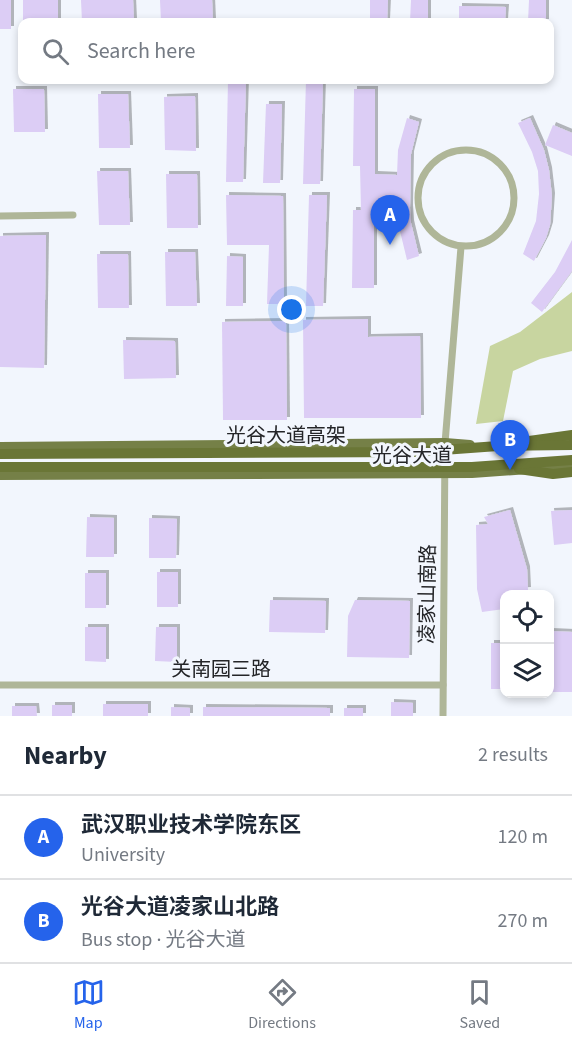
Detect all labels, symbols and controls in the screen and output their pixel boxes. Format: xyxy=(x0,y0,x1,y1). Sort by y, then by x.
search box xyxy=(18,18,554,84)
icon: search xyxy=(39,35,72,68)
text: Search here xyxy=(87,35,195,67)
pin: A xyxy=(370,196,410,245)
your location xyxy=(277,295,306,324)
pin: B xyxy=(490,420,530,470)
street label: 光谷大道高架 xyxy=(226,422,346,450)
street label: 光谷大道 xyxy=(372,442,452,470)
street label: 凌家山南路 xyxy=(413,544,443,644)
map controls xyxy=(500,590,554,698)
button: locate xyxy=(500,590,554,644)
button: layers xyxy=(500,644,554,698)
street label: 关南园三路 xyxy=(171,656,271,684)
text: Nearby xyxy=(24,737,107,774)
text: 2 results xyxy=(478,741,548,769)
text: 武汉职业技术学院东区 xyxy=(81,809,301,841)
text: A xyxy=(38,823,49,851)
text: 120 m xyxy=(498,823,548,851)
text: University xyxy=(81,841,165,869)
text: 光谷大道凌家山北路 xyxy=(81,891,279,923)
text: B xyxy=(37,907,50,935)
text: 270 m xyxy=(498,907,548,935)
text: Bus stop · 光谷大道 xyxy=(81,926,245,954)
tab: Map xyxy=(72,976,105,1034)
tab: Directions xyxy=(248,976,316,1034)
tab: Saved xyxy=(459,976,500,1034)

